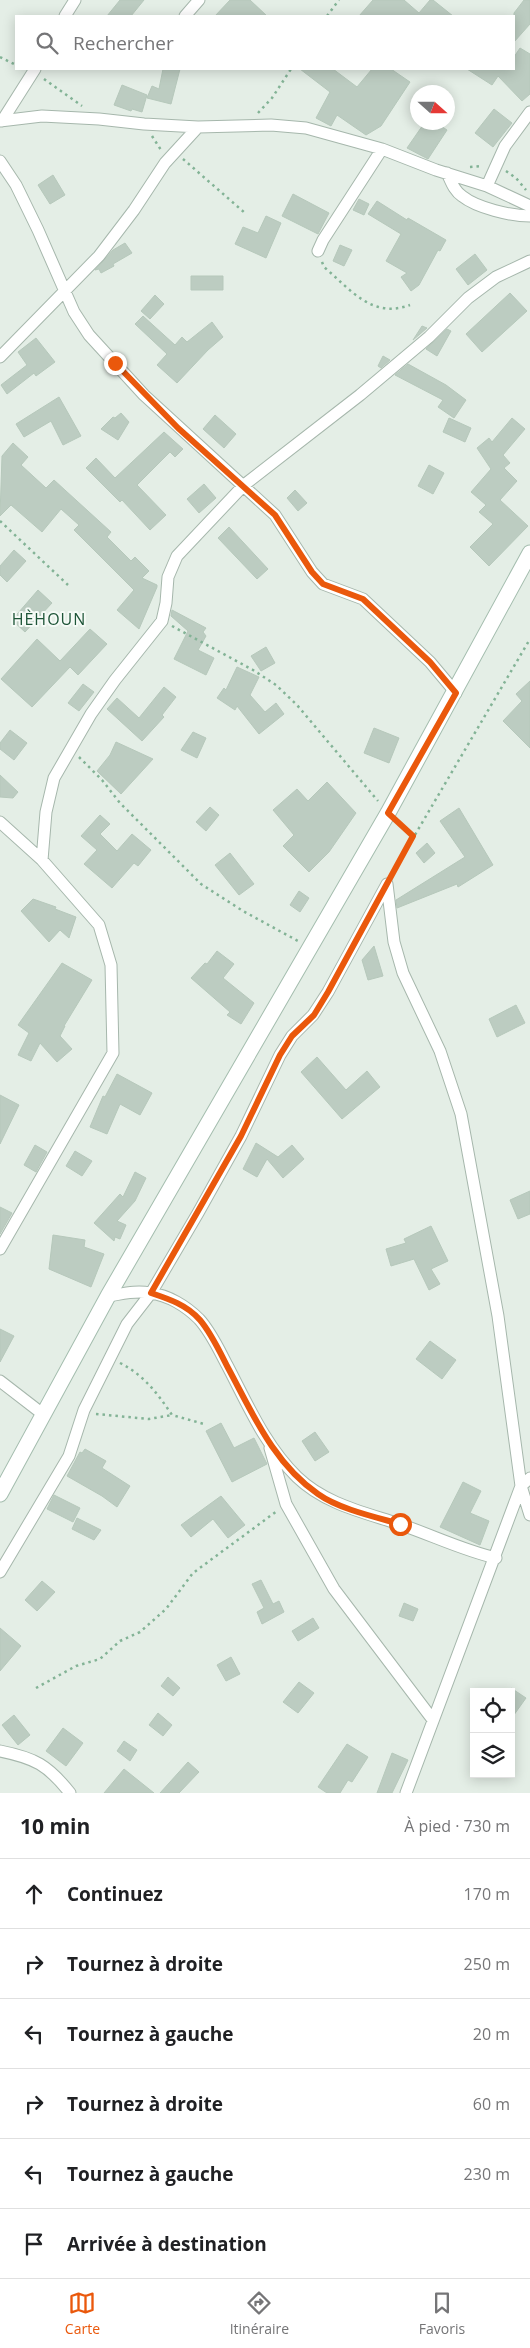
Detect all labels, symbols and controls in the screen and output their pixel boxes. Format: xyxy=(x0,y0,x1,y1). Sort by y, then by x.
search box xyxy=(15,15,515,70)
icon: search xyxy=(33,29,61,57)
text: Rechercher xyxy=(73,30,174,56)
north arrow xyxy=(410,85,455,130)
route end xyxy=(104,352,127,375)
district label: HÈHOUN xyxy=(12,608,86,630)
route start xyxy=(389,1513,412,1536)
map controls xyxy=(470,1688,515,1778)
button: locate xyxy=(470,1688,515,1733)
button: layers xyxy=(470,1733,515,1778)
text: 10 min xyxy=(20,1812,90,1840)
text: À pied · 730 m xyxy=(404,1815,510,1837)
icon: ahead xyxy=(20,1880,48,1908)
text: Continuez xyxy=(67,1881,163,1907)
text: 170 m xyxy=(464,1883,510,1905)
icon: right xyxy=(20,1950,48,1978)
text: Tournez à droite xyxy=(67,1951,223,1977)
text: 250 m xyxy=(464,1953,510,1975)
icon: left xyxy=(20,2020,48,2048)
text: Tournez à gauche xyxy=(67,2021,233,2047)
text: 20 m xyxy=(473,2023,510,2045)
icon: right xyxy=(20,2090,48,2118)
text: Tournez à droite xyxy=(67,2091,223,2117)
text: 60 m xyxy=(473,2093,510,2115)
icon: left xyxy=(20,2160,48,2188)
text: Tournez à gauche xyxy=(67,2161,233,2187)
text: 230 m xyxy=(464,2163,510,2185)
icon: arrive xyxy=(20,2230,48,2258)
text: Arrivée à destination xyxy=(67,2231,267,2257)
tab: Carte xyxy=(65,2289,100,2338)
tab: Itinéraire xyxy=(230,2289,289,2338)
tab: Favoris xyxy=(419,2289,465,2338)

